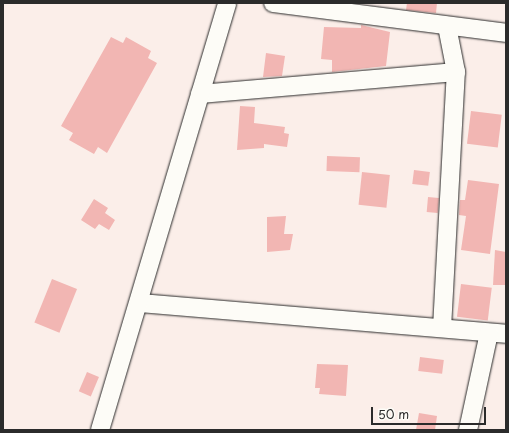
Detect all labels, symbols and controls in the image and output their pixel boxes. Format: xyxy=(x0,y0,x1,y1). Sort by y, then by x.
scale bar xyxy=(373,399,488,425)
text: 50 m xyxy=(378,405,409,423)

